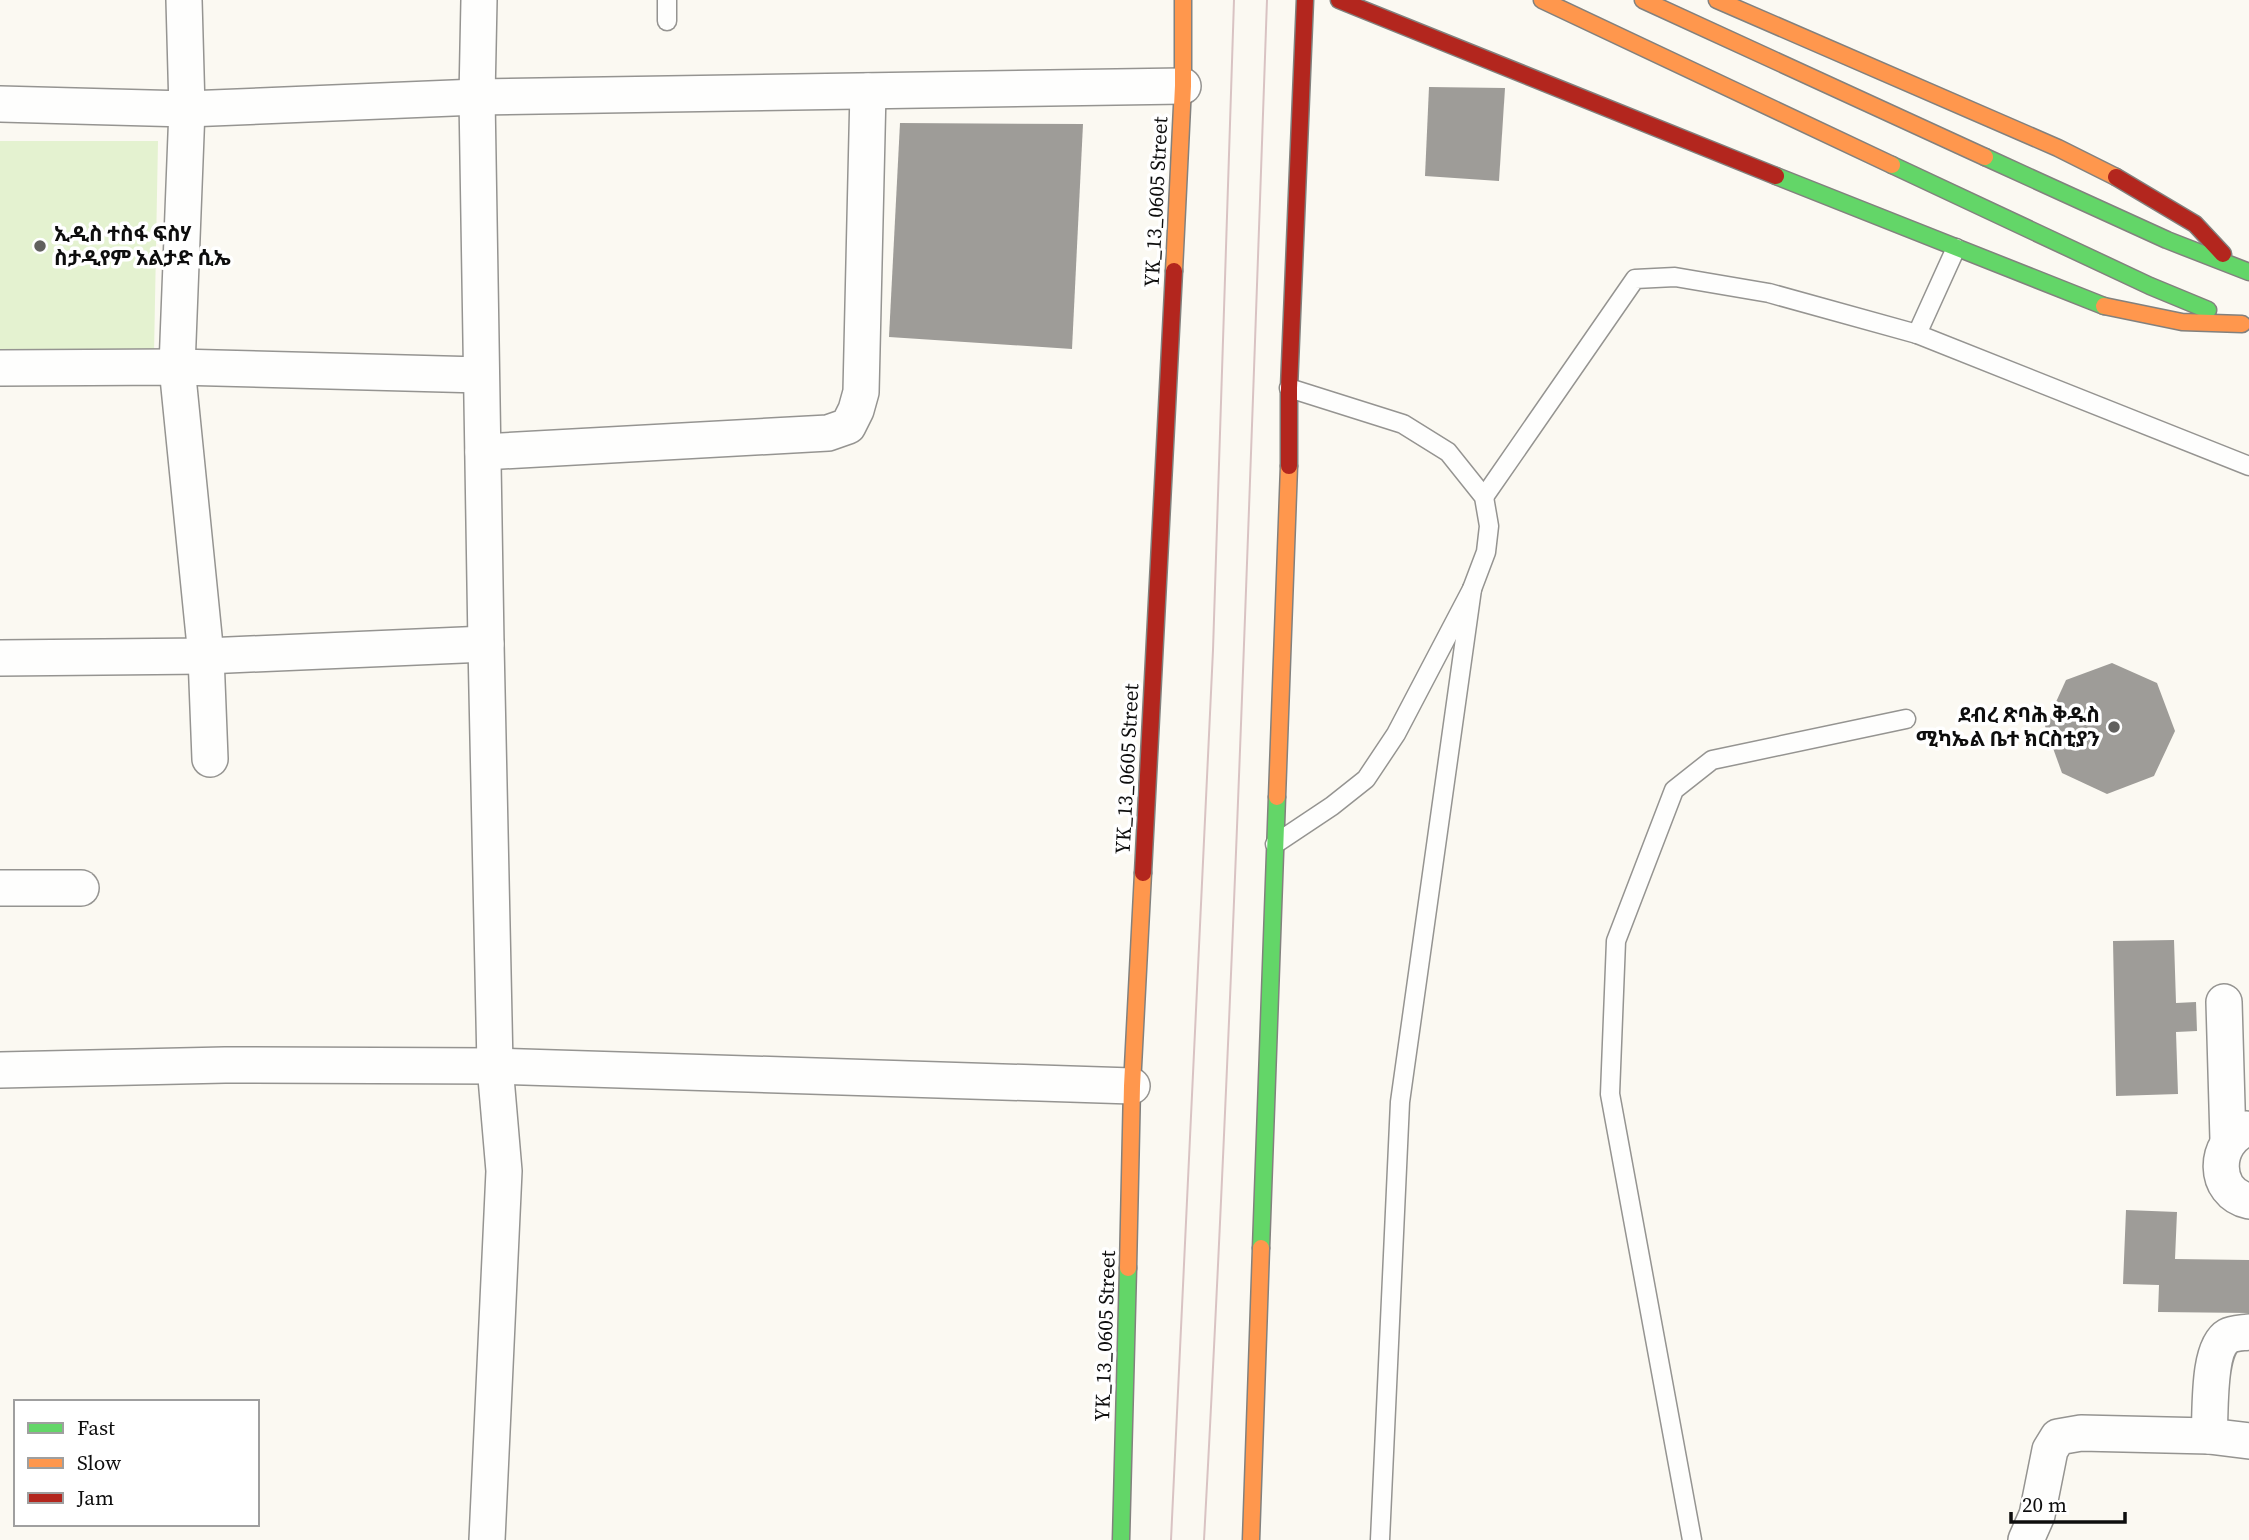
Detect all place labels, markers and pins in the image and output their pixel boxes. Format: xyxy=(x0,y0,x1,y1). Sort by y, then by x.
place label: ኢዲስ ተስፋ ፍስሃ ስታዲየም አልታድ ሲኤ xyxy=(54,219,231,272)
marker: ኢዲስ ተስፋ ፍስሃ ስታዲየም አልታድ ሲኤ xyxy=(32,238,48,254)
place label: ደብረ ጽባሕ ቅዱስ ሚካኤል ቤተ ክርስቲያን xyxy=(1916,700,2100,753)
marker: ደብረ ጽባሕ ቅዱስ ሚካኤል ቤተ ክርስቲያን xyxy=(2106,719,2122,735)

